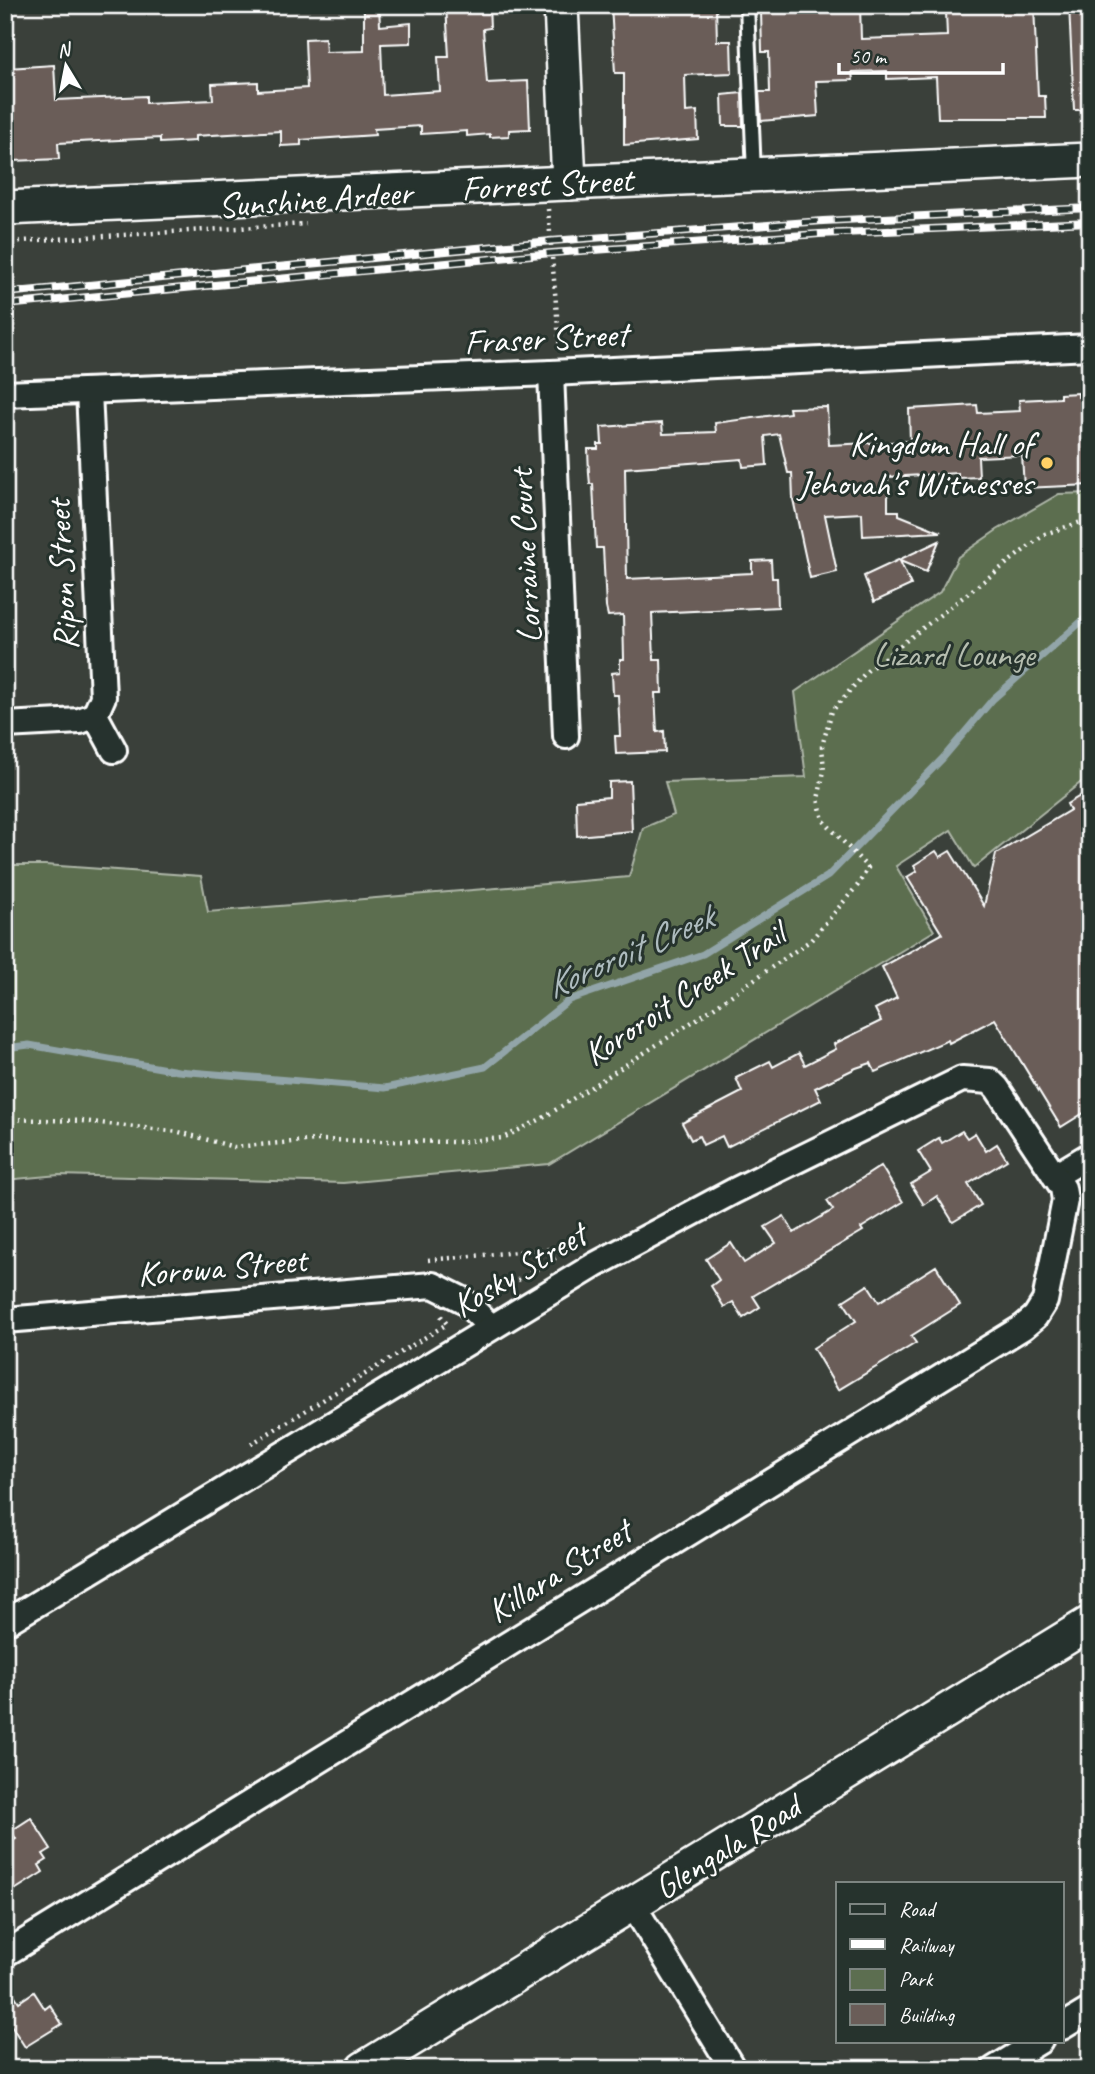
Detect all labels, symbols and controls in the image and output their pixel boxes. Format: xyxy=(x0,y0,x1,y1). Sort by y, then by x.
north arrow xyxy=(32,32,102,102)
scale bar xyxy=(839,32,1004,76)
text: N xyxy=(55,37,74,63)
text: 50 m xyxy=(850,43,888,69)
street label: Forrest Street xyxy=(460,157,637,211)
street label: Sunshine Ardeer xyxy=(217,170,417,228)
street label: Fraser Street xyxy=(463,311,633,365)
place label: Kingdom Hall of Jehovah's Witnesses xyxy=(796,421,1040,506)
marker: Kingdom Hall of Jehovah's Witnesses xyxy=(1039,455,1055,471)
street label: Lorraine Court xyxy=(498,464,552,644)
street label: Ripon Street xyxy=(35,495,88,651)
park label: Lizard Lounge xyxy=(873,632,1037,677)
water label: Kororoit Creek xyxy=(538,891,725,1009)
street label: Kororoit Creek Trail xyxy=(575,909,798,1076)
street label: Kosky Street xyxy=(444,1210,598,1328)
street label: Korowa Street xyxy=(136,1237,312,1297)
street label: Killara Street xyxy=(478,1507,643,1633)
street label: Glengala Road xyxy=(645,1782,813,1910)
legend xyxy=(836,1882,1064,2042)
text: Road xyxy=(899,1896,938,1922)
text: Railway xyxy=(899,1932,955,1958)
text: Park xyxy=(899,1966,934,1992)
text: Building xyxy=(899,2002,956,2028)

